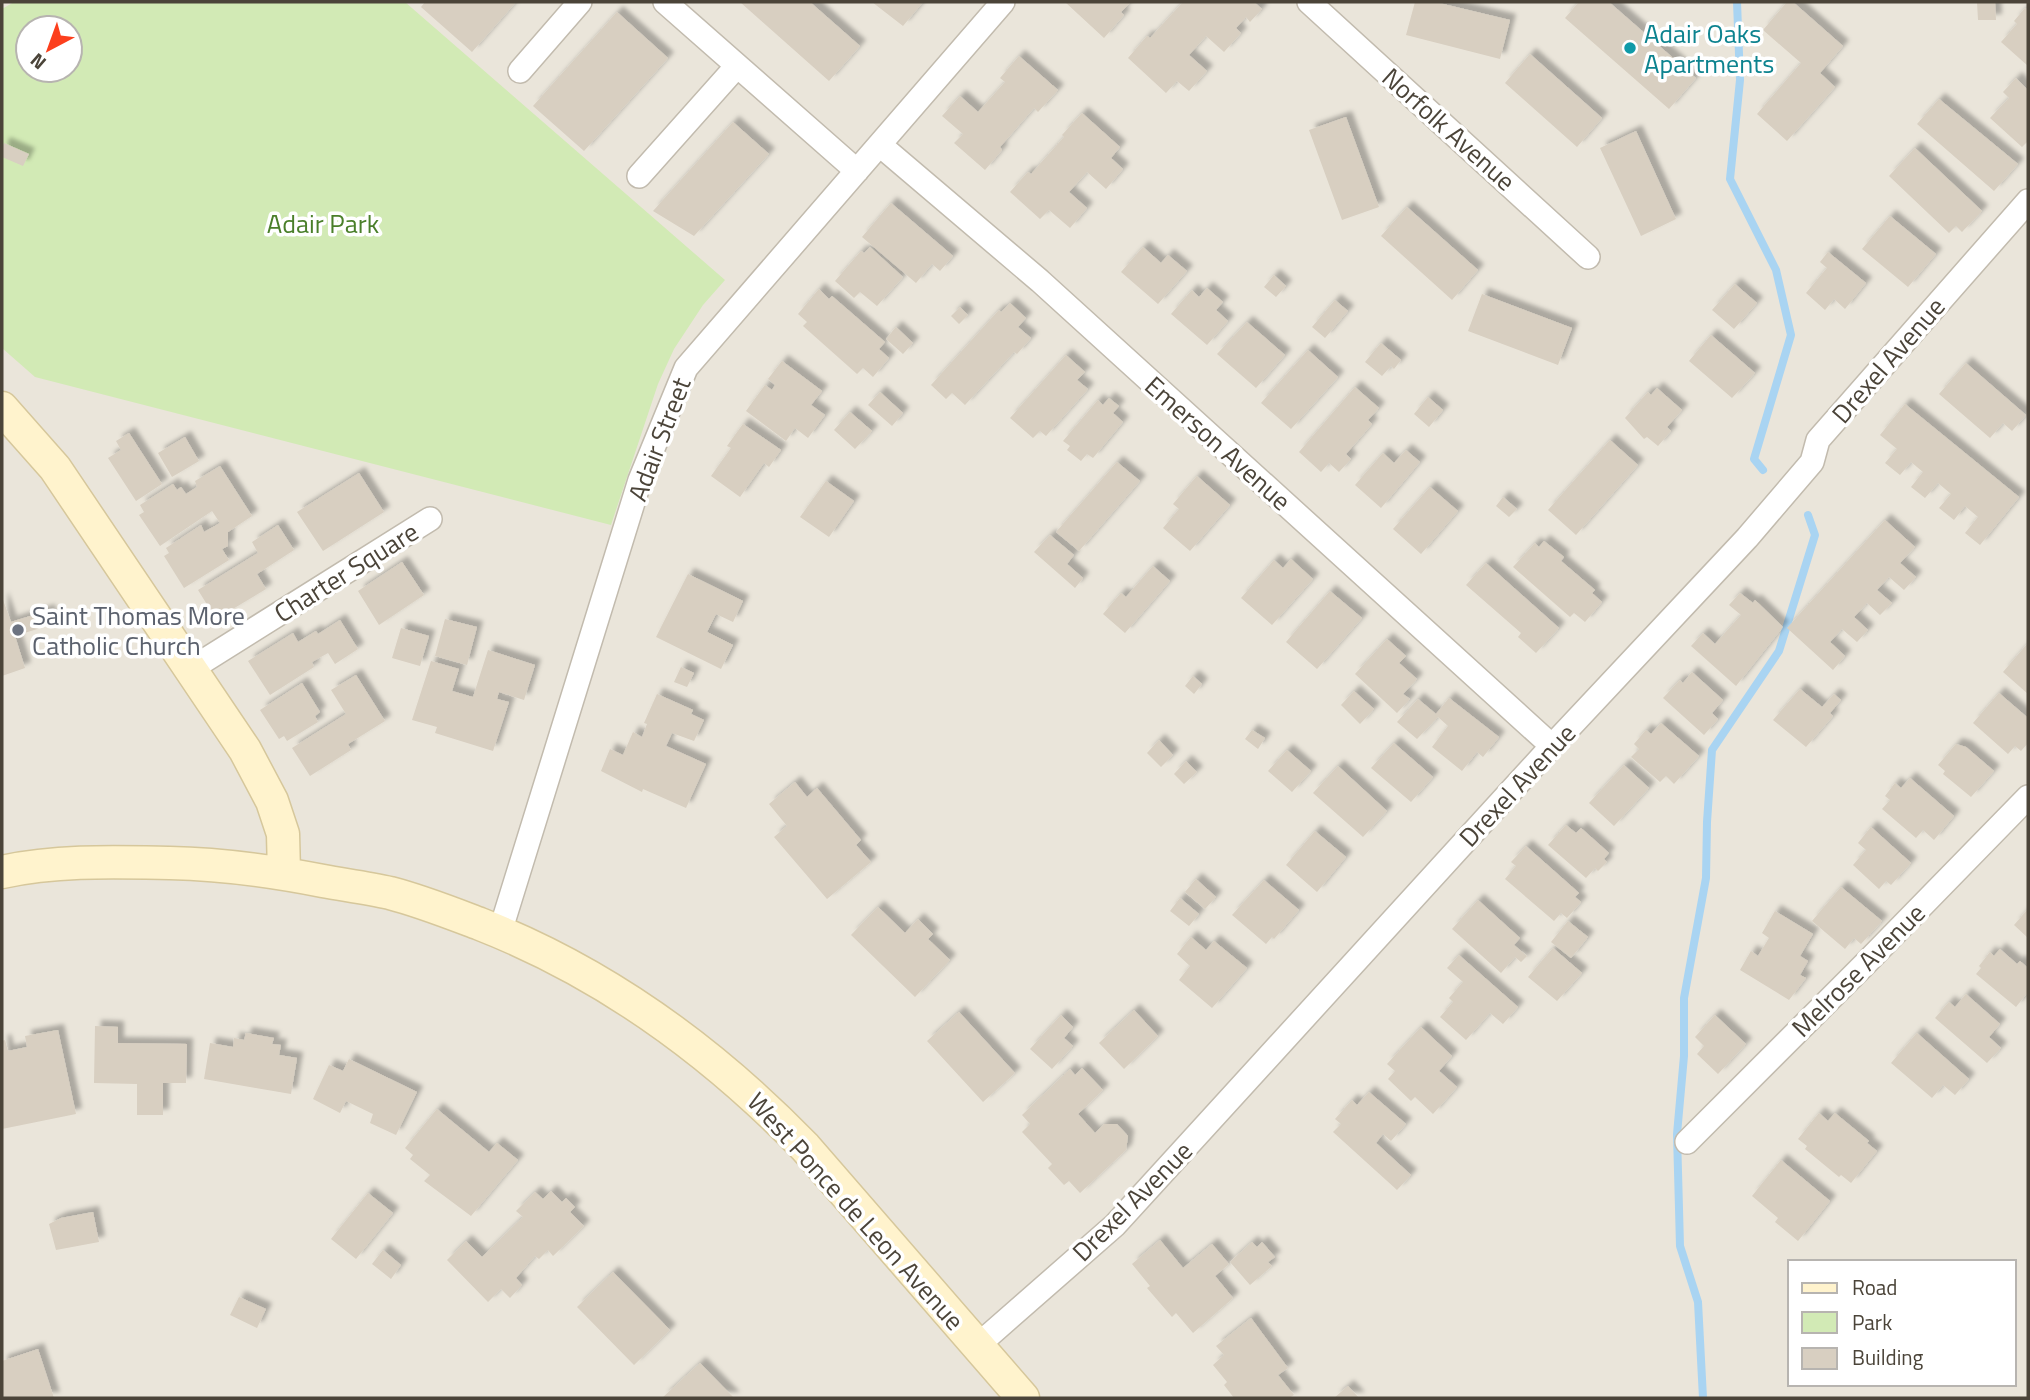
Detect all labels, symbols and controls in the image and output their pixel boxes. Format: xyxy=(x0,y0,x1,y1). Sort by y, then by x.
north arrow xyxy=(14,14,84,84)
place label: Adair Oaks Apartments xyxy=(1644,14,1774,83)
marker: Adair Oaks Apartments xyxy=(1622,40,1638,56)
text: N xyxy=(23,47,52,77)
street label: Norfolk Avenue xyxy=(1374,58,1524,200)
park label: Adair Park xyxy=(267,204,379,243)
street label: Drexel Avenue xyxy=(1822,288,1954,432)
street label: Emerson Avenue xyxy=(1136,367,1300,519)
street label: Adair Street xyxy=(618,372,700,506)
street label: Charter Square xyxy=(266,512,426,632)
place label: Saint Thomas More Catholic Church xyxy=(32,596,245,665)
marker: Saint Thomas More Catholic Church xyxy=(10,622,26,638)
street label: Drexel Avenue xyxy=(1449,715,1585,855)
street label: Melrose Avenue xyxy=(1782,894,1934,1046)
street label: West Ponce de Leon Avenue xyxy=(738,1083,974,1339)
street label: Drexel Avenue xyxy=(1063,1132,1201,1270)
legend xyxy=(1788,1260,2016,1386)
text: Road xyxy=(1852,1271,1897,1303)
text: Park xyxy=(1852,1306,1892,1338)
text: Building xyxy=(1852,1341,1924,1373)

